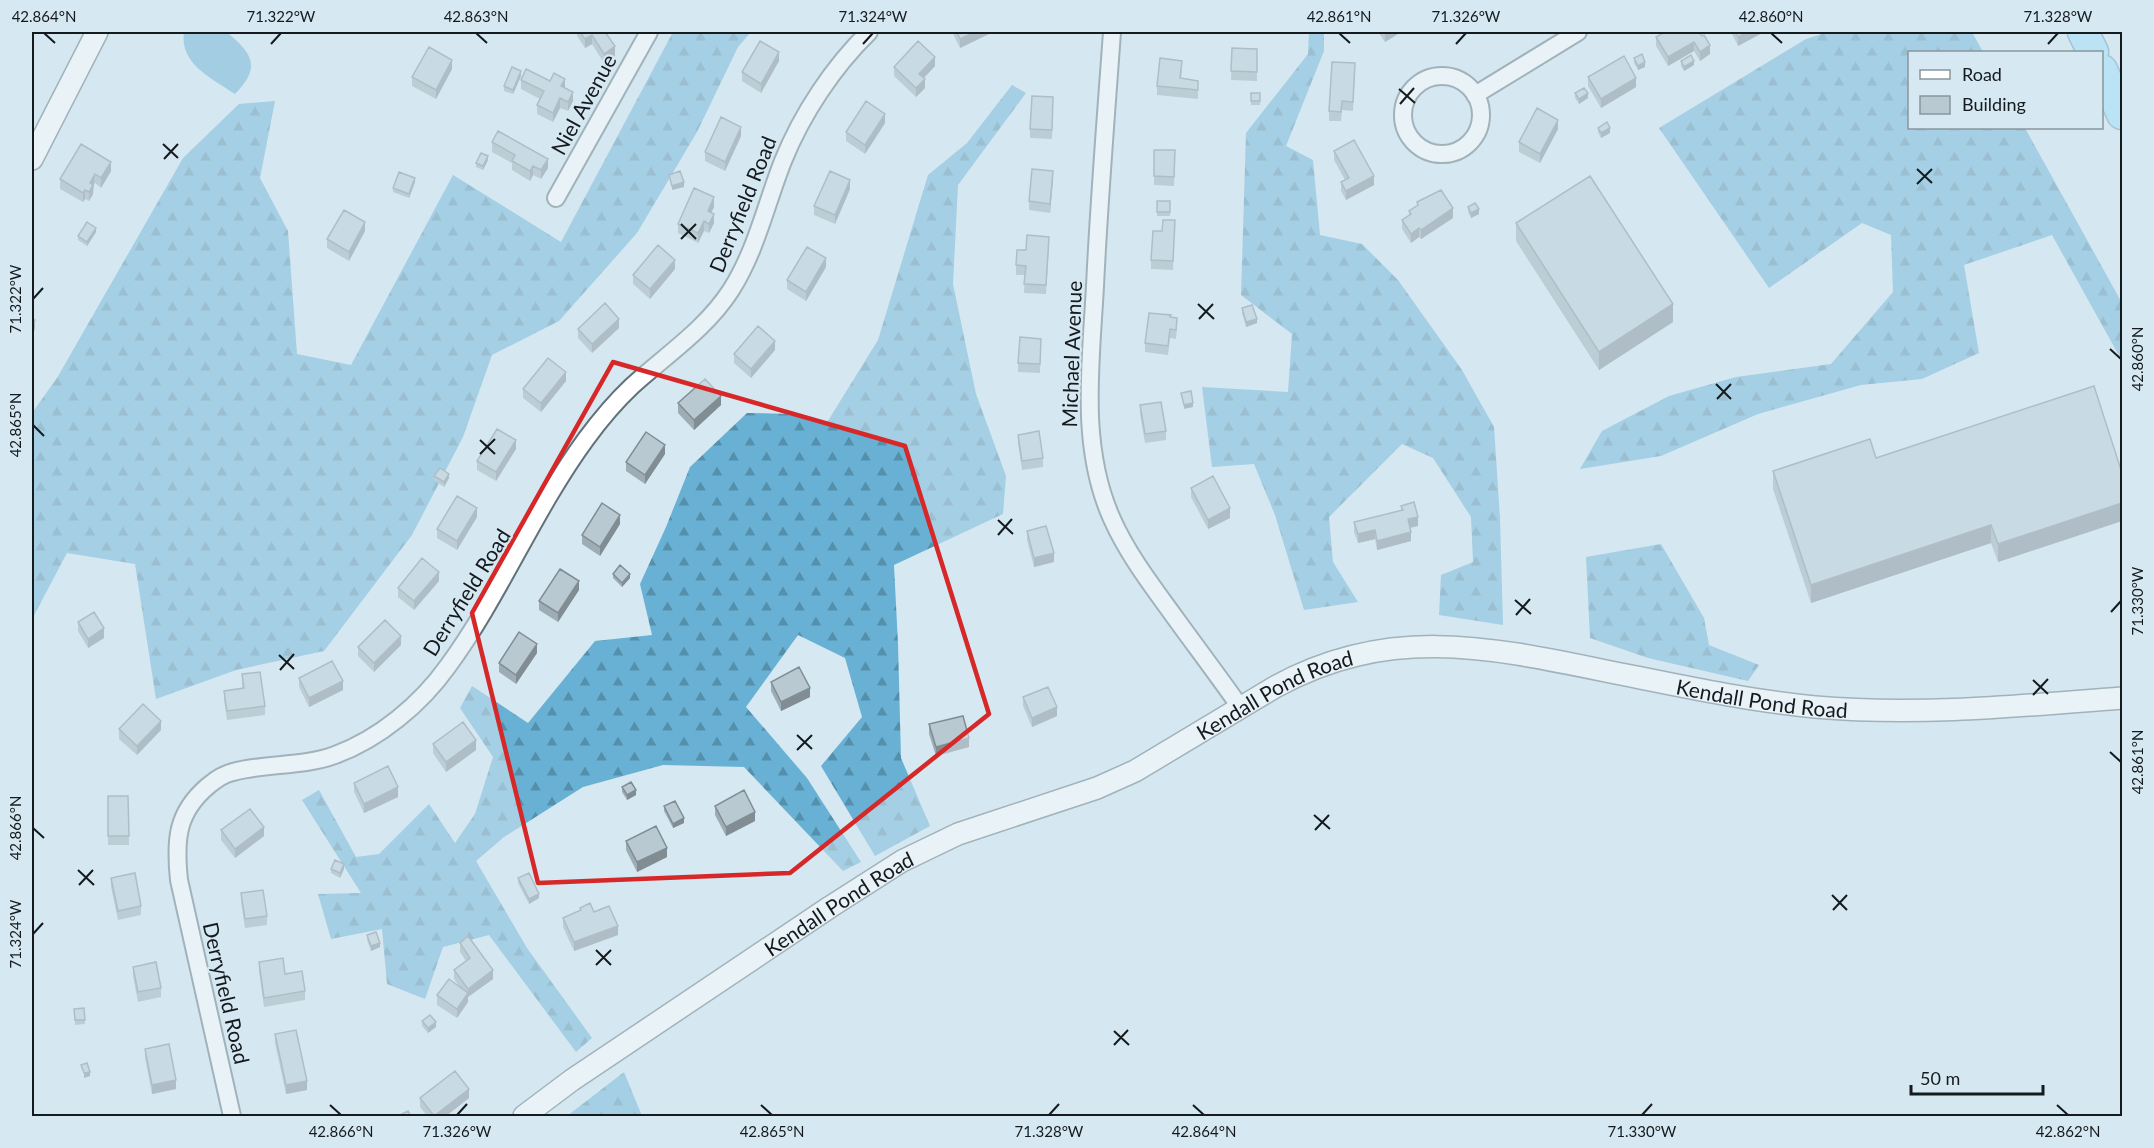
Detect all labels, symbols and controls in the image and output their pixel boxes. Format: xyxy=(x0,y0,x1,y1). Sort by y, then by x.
text: 42.864°N xyxy=(12,7,76,25)
text: 71.322°W xyxy=(247,7,316,25)
text: 42.863°N xyxy=(444,7,508,25)
text: 71.324°W xyxy=(839,7,908,25)
text: 42.861°N xyxy=(1307,7,1371,25)
text: 71.326°W xyxy=(1432,7,1501,25)
text: 42.860°N xyxy=(1739,7,1803,25)
text: 71.328°W xyxy=(2024,7,2093,25)
street label: Niel Avenue xyxy=(545,49,621,159)
legend xyxy=(1908,51,2103,129)
text: Road xyxy=(1962,63,2002,85)
text: Building xyxy=(1962,93,2026,115)
street label: Derryfield Road xyxy=(703,132,781,276)
text: 71.322°W xyxy=(6,264,24,333)
street label: Michael Avenue xyxy=(1056,280,1086,428)
text: 42.860°N xyxy=(2128,327,2146,391)
text: 42.865°N xyxy=(6,393,24,457)
street label: Derryfield Road xyxy=(417,524,515,660)
text: 71.330°W xyxy=(2128,566,2146,635)
street label: Kendall Pond Road xyxy=(1191,644,1355,744)
street label: Kendall Pond Road xyxy=(1674,673,1848,722)
text: 42.861°N xyxy=(2128,730,2146,794)
text: 42.866°N xyxy=(6,796,24,860)
street label: Kendall Pond Road xyxy=(759,845,917,960)
text: 71.324°W xyxy=(6,899,24,968)
street label: Derryfield Road xyxy=(199,920,255,1066)
scale bar xyxy=(1911,1058,2043,1096)
text: 50 m xyxy=(1920,1067,1960,1089)
text: 42.866°N xyxy=(309,1122,373,1140)
text: 71.326°W xyxy=(423,1122,492,1140)
text: 42.865°N xyxy=(740,1122,804,1140)
text: 71.328°W xyxy=(1015,1122,1084,1140)
text: 42.864°N xyxy=(1172,1122,1236,1140)
text: 71.330°W xyxy=(1608,1122,1677,1140)
text: 42.862°N xyxy=(2036,1122,2100,1140)

